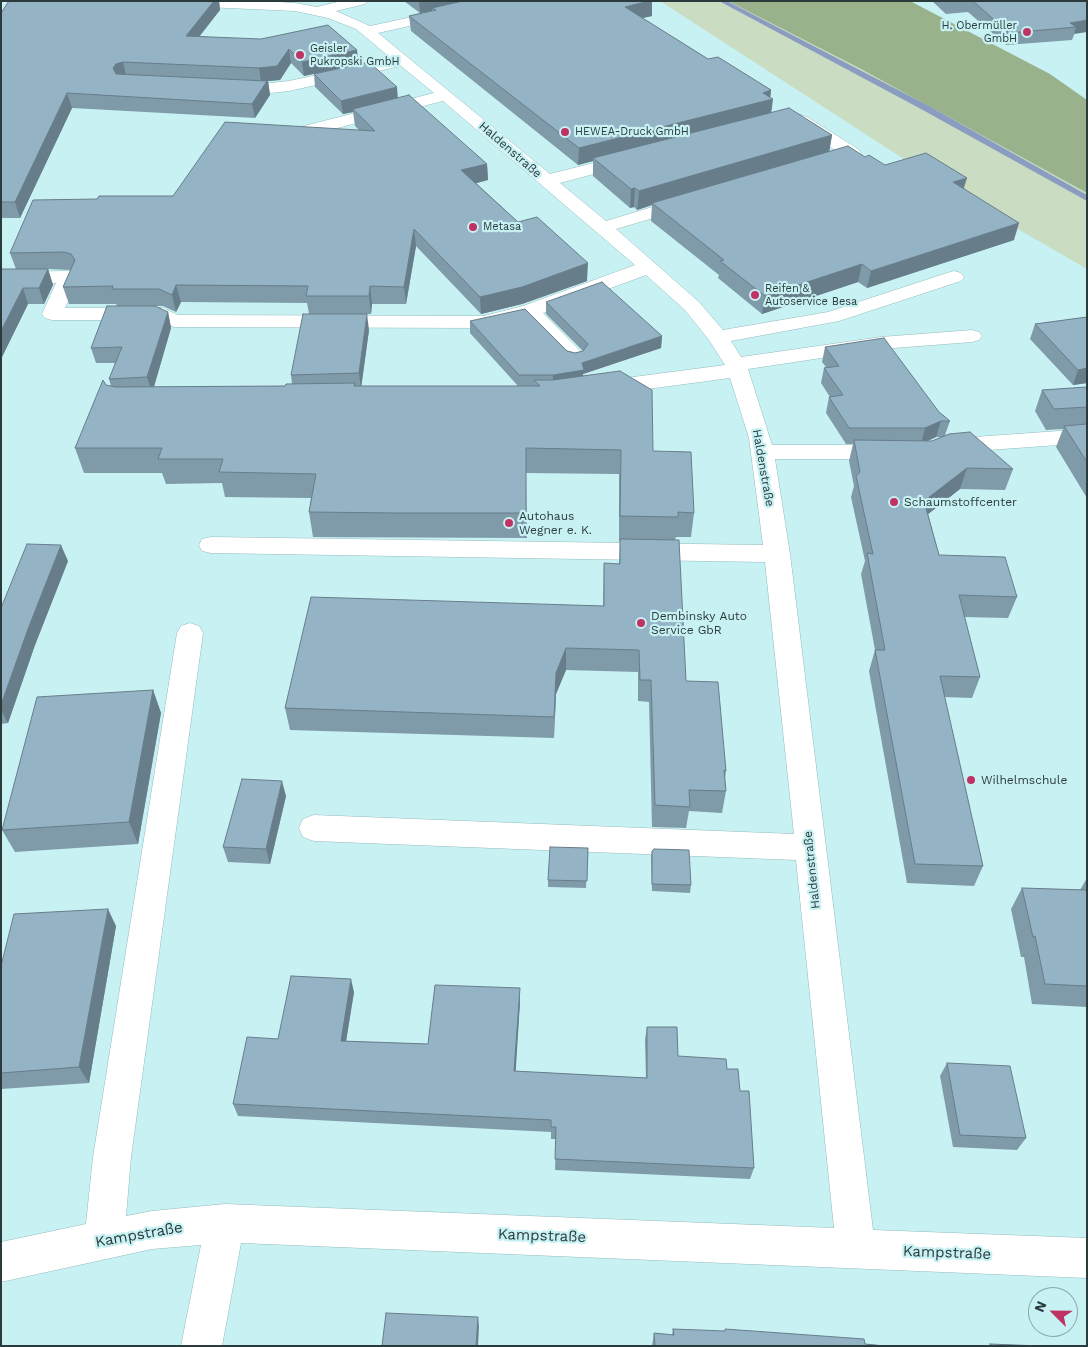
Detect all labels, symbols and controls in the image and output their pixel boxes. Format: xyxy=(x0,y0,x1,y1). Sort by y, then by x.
place label: H. Obermüller GmbH xyxy=(942,19,1017,45)
marker: H. Obermüller GmbH xyxy=(1021,26,1033,38)
place label: Geisler Pukropski GmbH xyxy=(310,42,400,68)
marker: Geisler Pukropski GmbH xyxy=(294,49,306,61)
street label: Haldenstraße xyxy=(476,119,544,181)
place label: HEWEA-Druck GmbH xyxy=(575,125,689,139)
marker: HEWEA-Druck GmbH xyxy=(559,126,571,138)
place label: Metasa xyxy=(483,220,521,234)
marker: Metasa xyxy=(467,221,479,233)
place label: Reifen & Autoservice Besa xyxy=(765,282,857,308)
marker: Reifen & Autoservice Besa xyxy=(749,289,761,301)
street label: Haldenstraße xyxy=(749,428,777,508)
place label: Schaumstoffcenter xyxy=(904,495,1017,509)
marker: Schaumstoffcenter xyxy=(888,496,900,508)
place label: Autohaus Wegner e. K. xyxy=(519,509,592,537)
marker: Autohaus Wegner e. K. xyxy=(503,517,515,529)
place label: Dembinsky Auto Service GbR xyxy=(651,609,747,637)
marker: Dembinsky Auto Service GbR xyxy=(635,617,647,629)
place label: Wilhelmschule xyxy=(981,773,1067,787)
marker: Wilhelmschule xyxy=(965,774,977,786)
street label: Haldenstraße xyxy=(801,830,823,910)
street label: Kampstraße xyxy=(94,1218,184,1252)
street label: Kampstraße xyxy=(498,1225,586,1247)
street label: Kampstraße xyxy=(903,1242,991,1264)
north arrow xyxy=(1028,1287,1078,1337)
text: N xyxy=(1031,1299,1050,1314)

